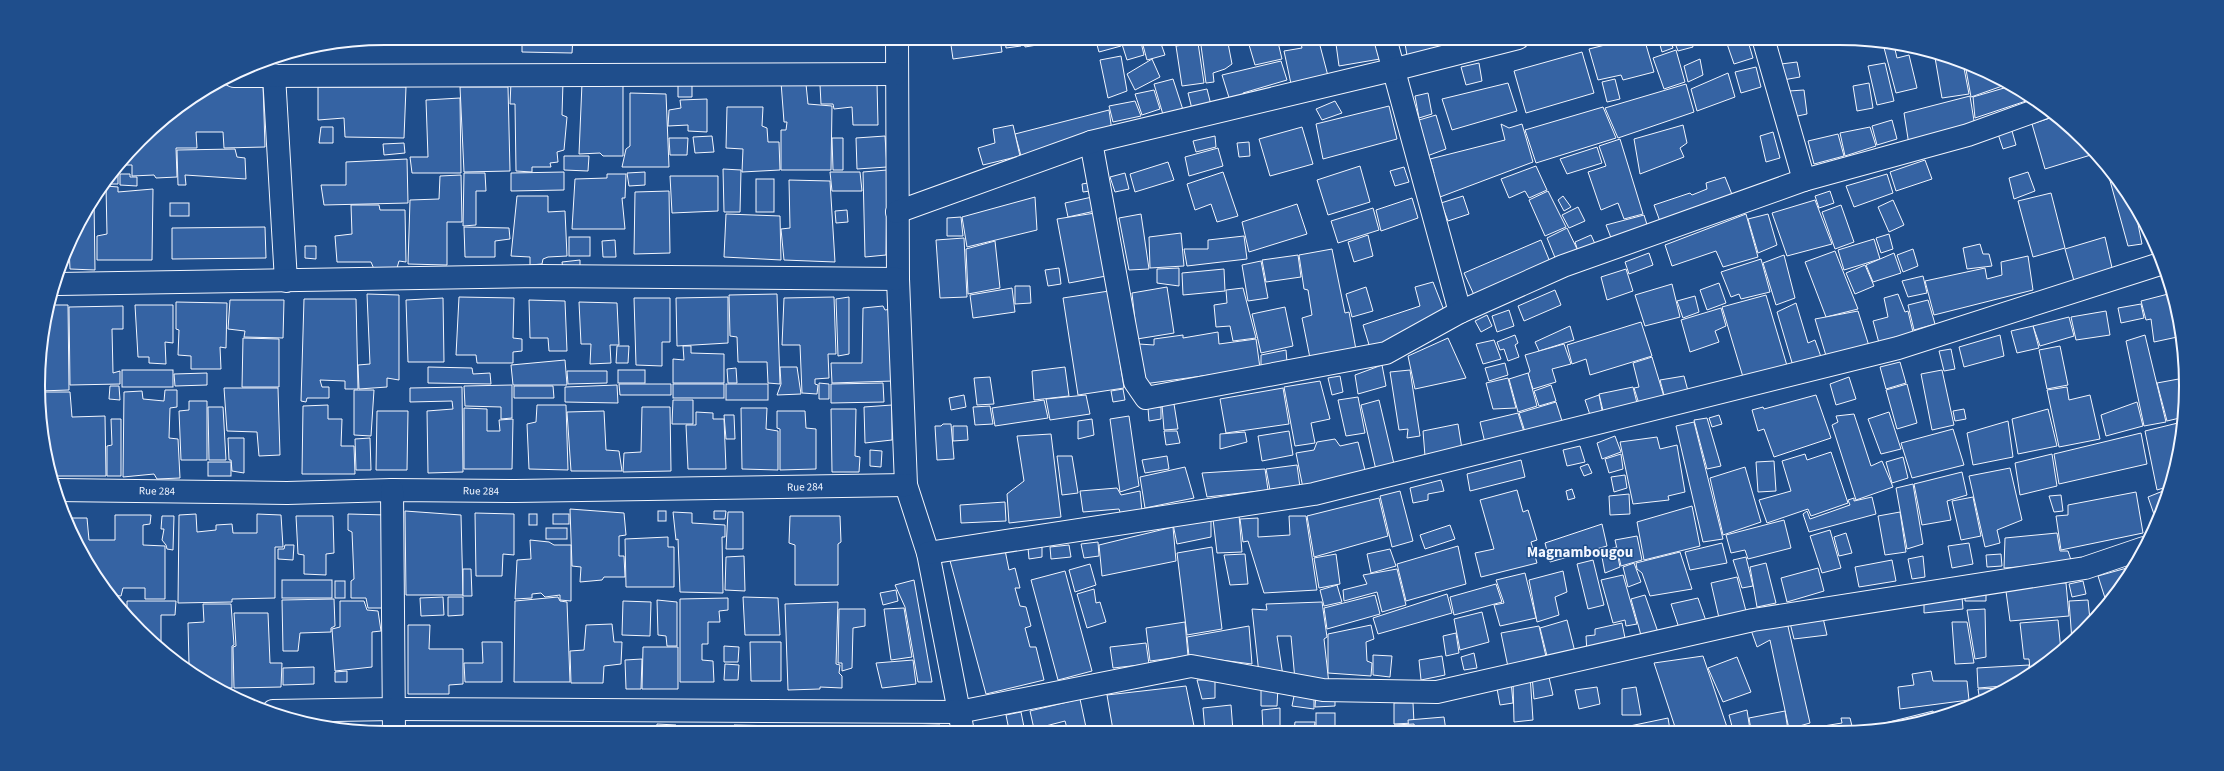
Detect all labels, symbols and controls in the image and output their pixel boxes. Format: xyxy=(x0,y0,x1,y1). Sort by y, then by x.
street label: Rue 284 xyxy=(787,479,824,495)
street label: Rue 284 xyxy=(139,483,176,499)
street label: Rue 284 xyxy=(463,483,500,499)
district label: Magnambougou xyxy=(1527,542,1633,563)

